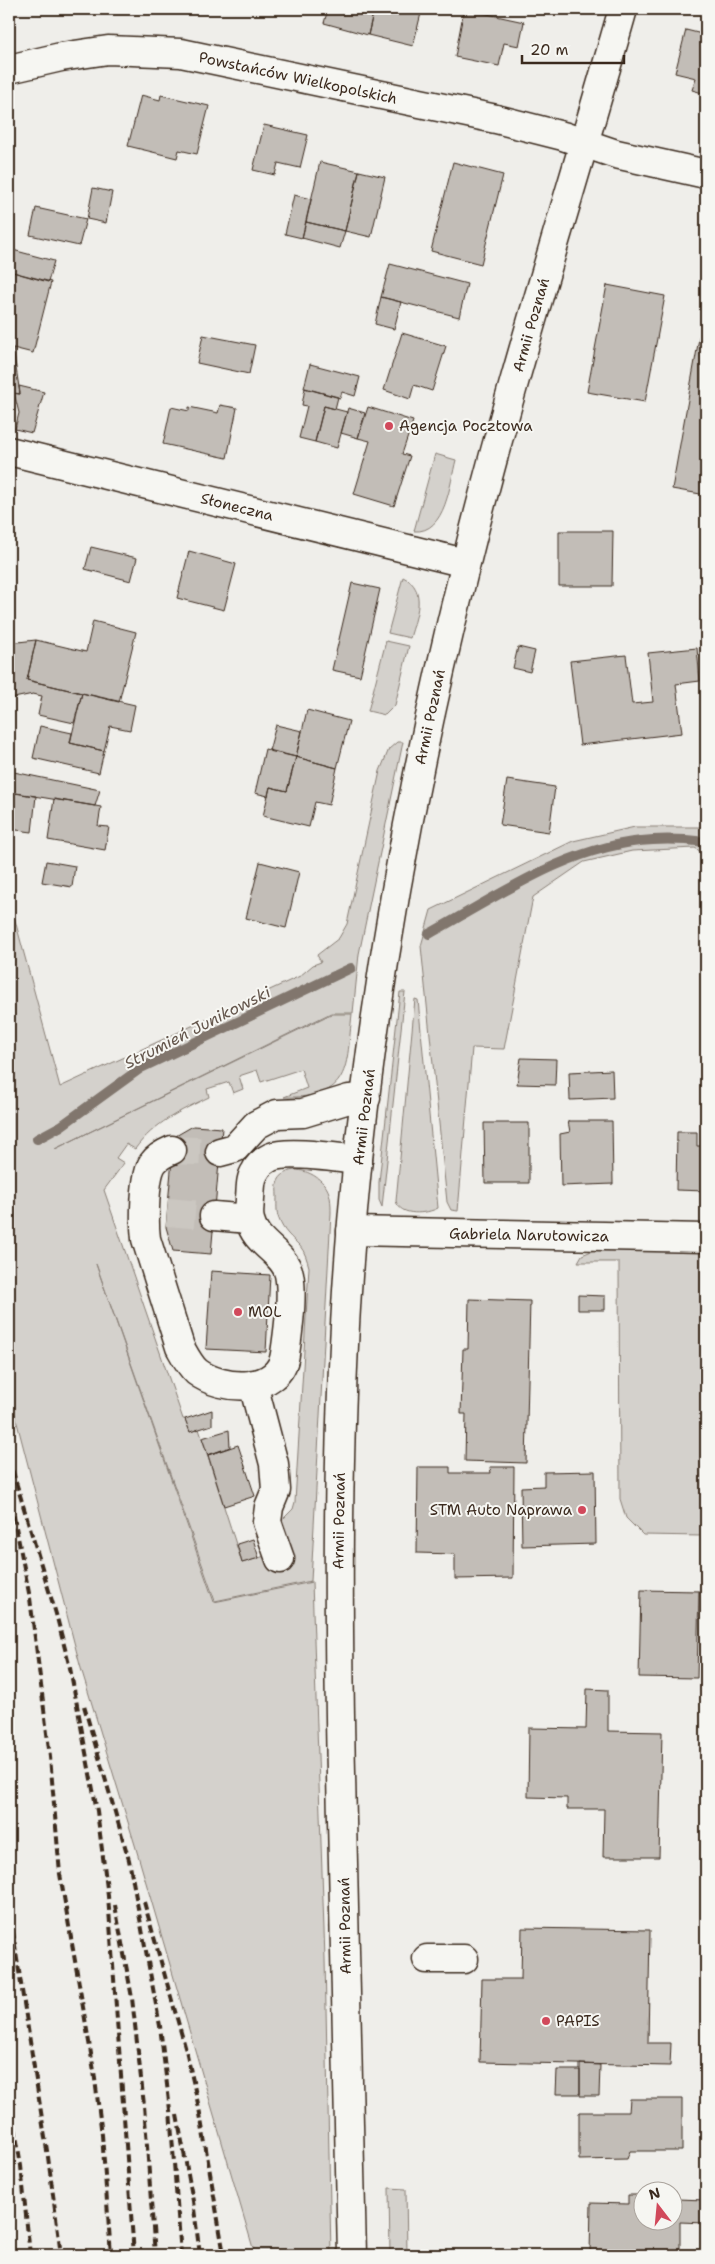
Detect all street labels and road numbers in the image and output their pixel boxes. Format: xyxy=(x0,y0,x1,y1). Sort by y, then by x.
street label: Powstańców Wielkopolskich xyxy=(197,47,399,109)
street label: Armii Poznań xyxy=(508,276,554,374)
street label: Słoneczna xyxy=(198,488,276,526)
street label: Armii Poznań xyxy=(410,668,450,766)
street label: Armii Poznań xyxy=(348,1068,380,1166)
street label: Gabriela Narutowicza xyxy=(449,1224,610,1246)
street label: Armii Poznań xyxy=(328,1472,350,1570)
street label: Armii Poznań xyxy=(334,1877,356,1975)

